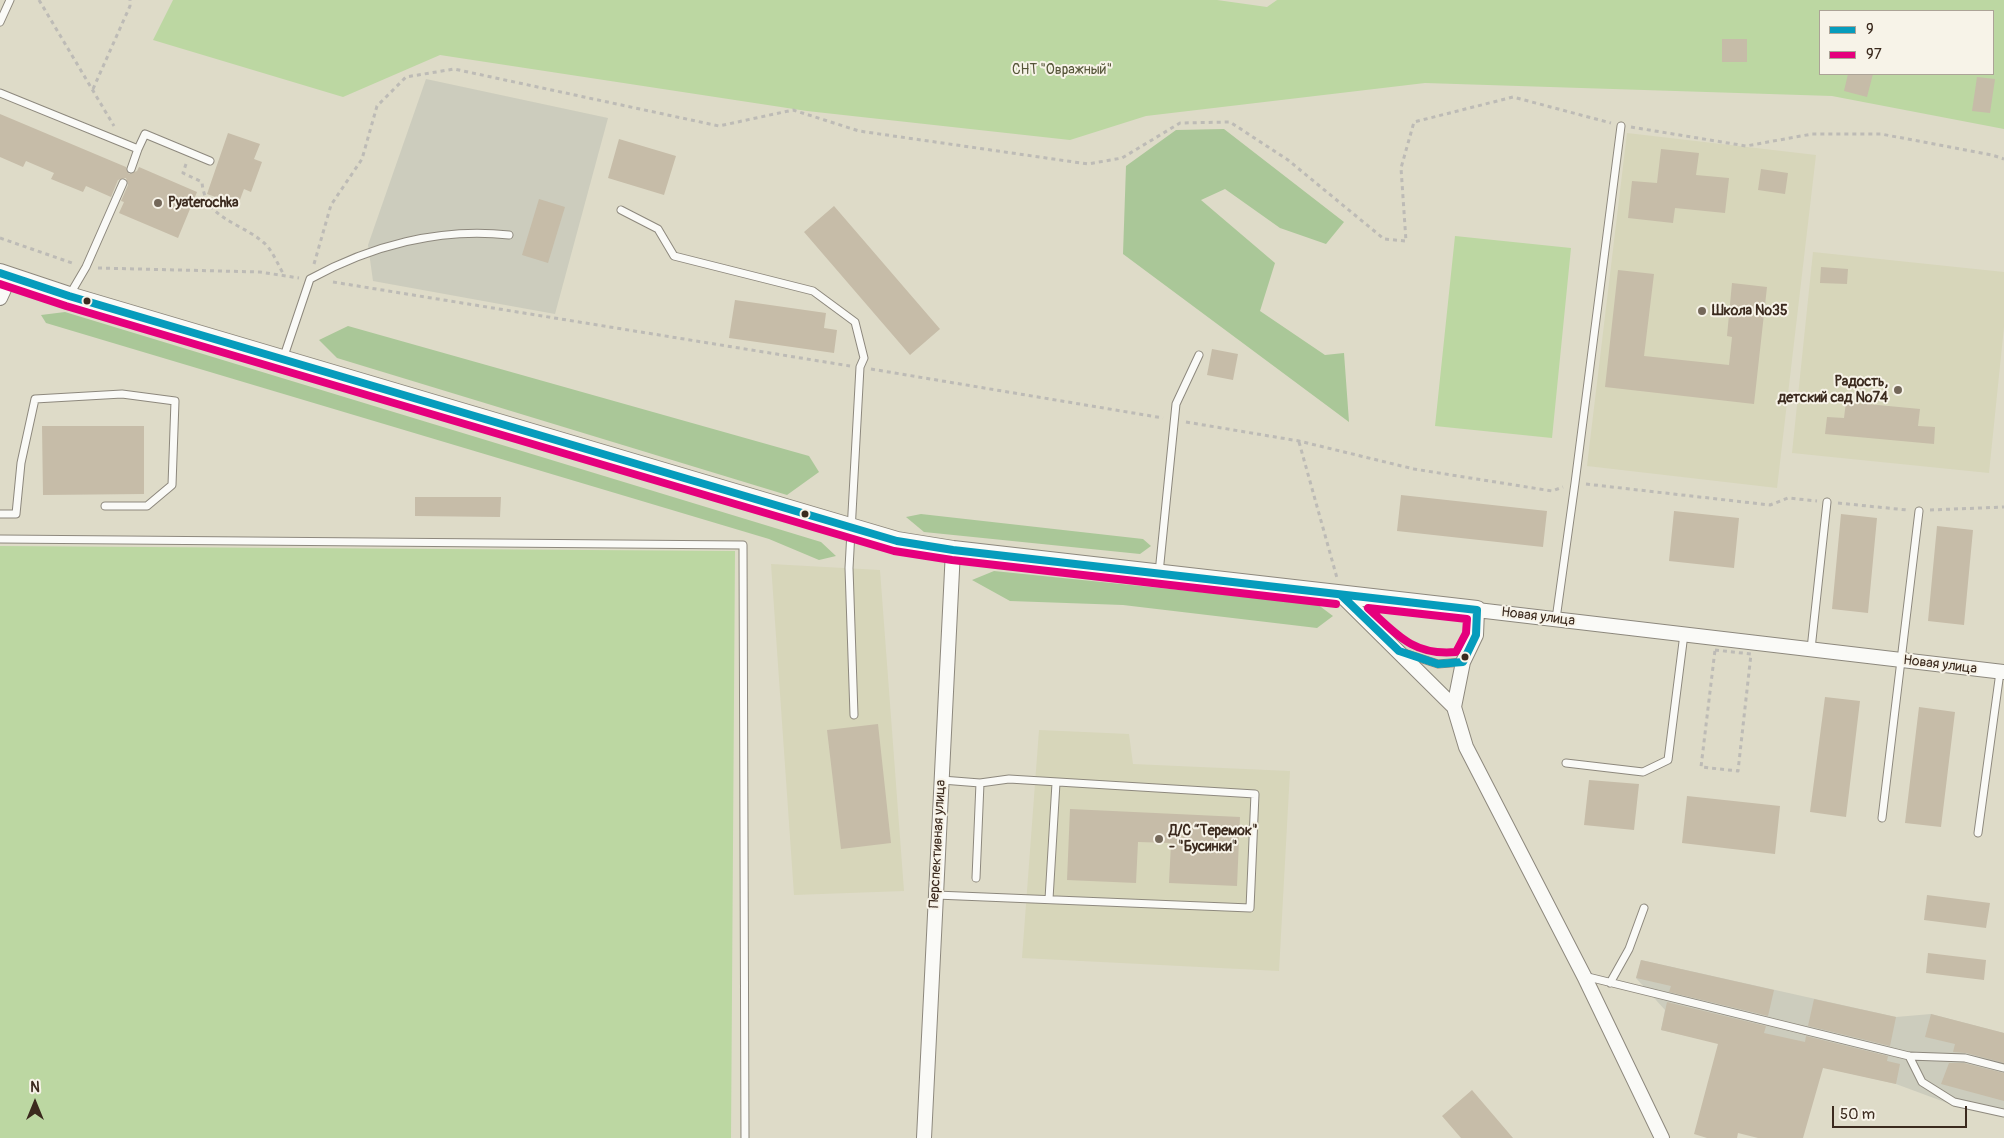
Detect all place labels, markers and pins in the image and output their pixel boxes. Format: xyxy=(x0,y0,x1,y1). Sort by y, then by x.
place label: Pyaterochka xyxy=(168,195,239,211)
marker: Pyaterochka xyxy=(152,197,164,209)
unlabelled marker xyxy=(82,296,92,306)
place label: Школа №35 xyxy=(1712,303,1787,319)
marker: Школа №35 xyxy=(1696,305,1708,317)
place label: Радость, детский сад №74 xyxy=(1778,374,1888,407)
marker: Радость, детский сад №74 xyxy=(1892,384,1904,396)
unlabelled marker xyxy=(800,509,810,519)
unlabelled marker xyxy=(1460,652,1470,662)
place label: Д/С “Теремок" - "Бусинки" xyxy=(1169,823,1258,856)
marker: Д/С “Теремок" - "Бусинки" xyxy=(1153,833,1165,845)

